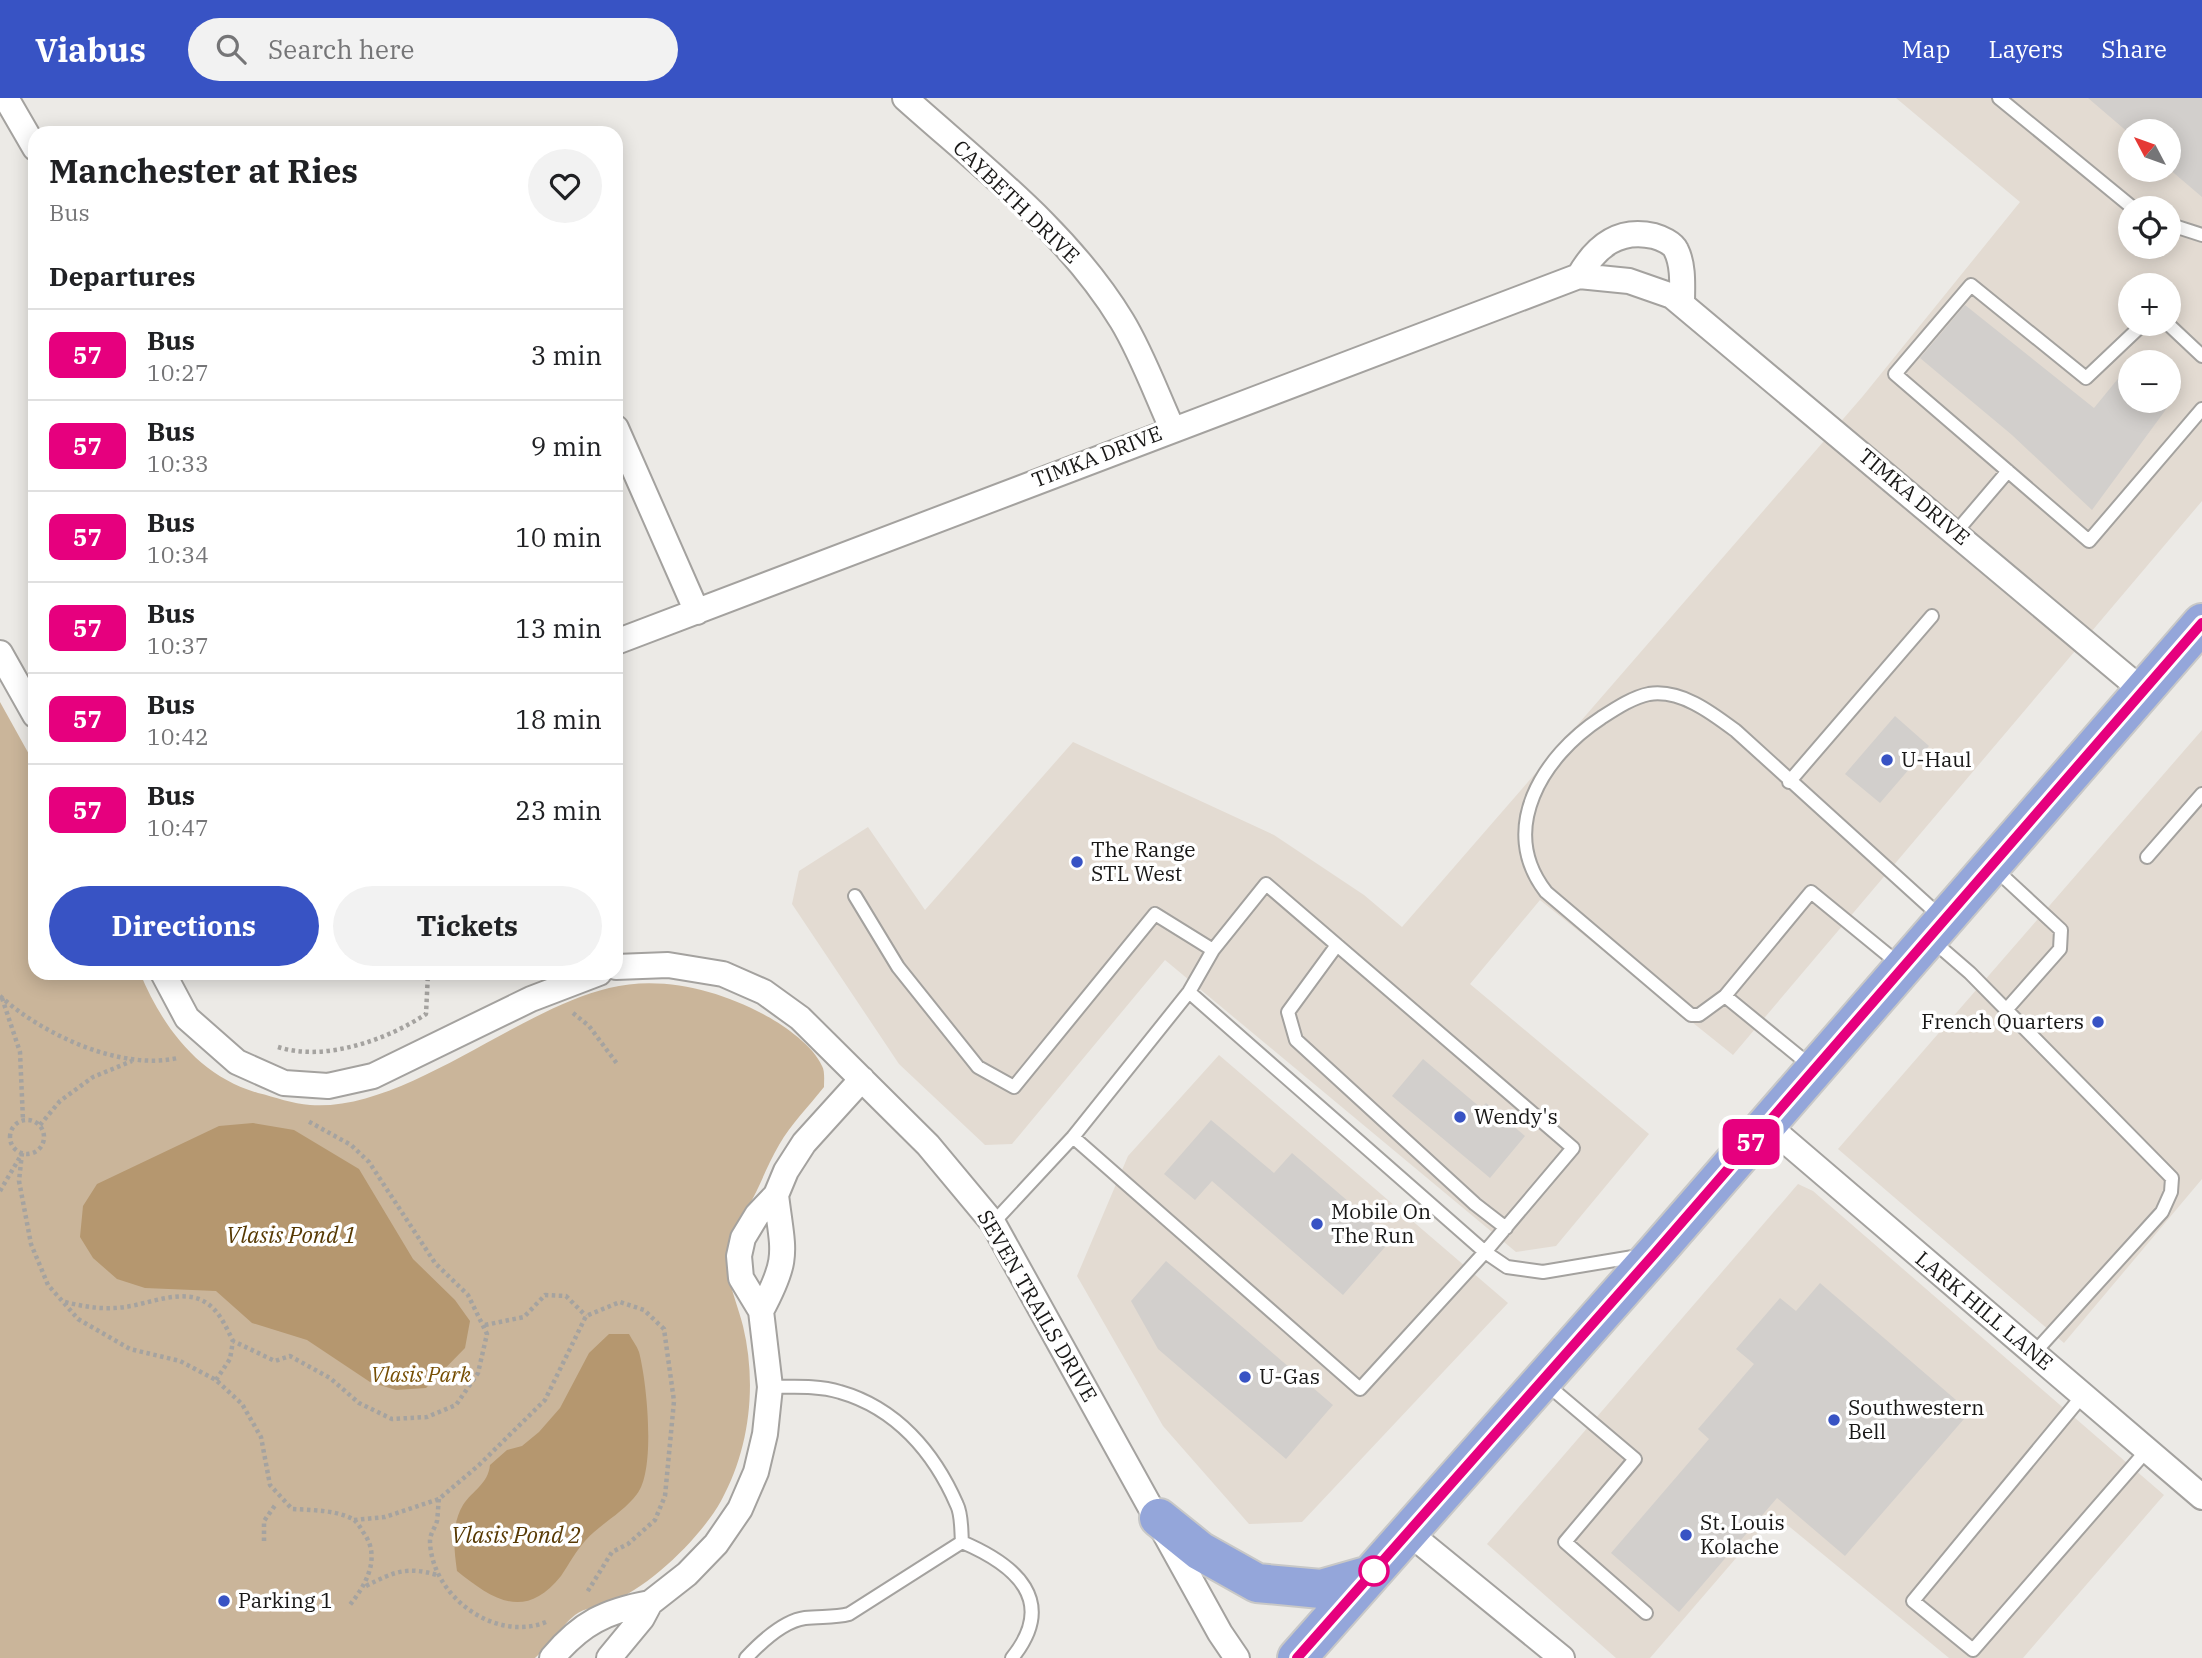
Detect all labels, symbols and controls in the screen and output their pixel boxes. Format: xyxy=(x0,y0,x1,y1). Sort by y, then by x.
search box xyxy=(188,18,678,81)
text: Viabus xyxy=(35,28,146,71)
icon: search xyxy=(212,30,250,68)
text: Search here xyxy=(268,32,414,66)
text: Map xyxy=(1902,33,1950,65)
text: Layers xyxy=(1988,33,2063,65)
text: Share xyxy=(2101,33,2167,65)
north arrow xyxy=(2118,119,2180,182)
map controls xyxy=(2118,119,2181,413)
street label: CAYBETH DRIVE xyxy=(947,134,1086,269)
text: Manchester at Ries xyxy=(49,149,358,192)
button: heart xyxy=(528,149,602,223)
button: locate xyxy=(2118,196,2181,259)
text: Bus xyxy=(49,197,90,227)
text: Departures xyxy=(49,259,195,293)
button: + xyxy=(2118,273,2181,336)
text: Bus xyxy=(147,323,195,357)
text: 3 min xyxy=(531,338,602,372)
text: 57 xyxy=(73,339,102,371)
button: − xyxy=(2118,350,2181,413)
text: 10:27 xyxy=(147,357,209,387)
text: Bus xyxy=(147,414,195,448)
street label: TIMKA DRIVE xyxy=(1028,418,1166,494)
text: 9 min xyxy=(531,429,602,463)
text: 57 xyxy=(73,430,102,462)
street label: TIMKA DRIVE xyxy=(1853,441,1976,551)
text: 10:33 xyxy=(147,448,209,478)
text: Bus xyxy=(147,505,195,539)
text: 10 min xyxy=(515,520,602,554)
text: 57 xyxy=(73,521,102,553)
text: 10:34 xyxy=(147,539,209,569)
text: Bus xyxy=(147,596,195,630)
text: 13 min xyxy=(515,611,602,645)
text: 57 xyxy=(73,612,102,644)
text: 10:37 xyxy=(147,630,209,660)
text: Bus xyxy=(147,687,195,721)
text: 18 min xyxy=(515,702,602,736)
text: 57 xyxy=(73,703,102,735)
text: 10:42 xyxy=(147,721,209,751)
place label: U-Haul xyxy=(1901,745,1972,773)
marker: U-Haul xyxy=(1879,752,1895,768)
text: Bus xyxy=(147,778,195,812)
text: 23 min xyxy=(515,793,602,827)
text: 57 xyxy=(73,794,102,826)
text: 10:47 xyxy=(147,812,209,842)
place label: The Range STL West xyxy=(1091,835,1195,887)
marker: The Range STL West xyxy=(1069,854,1085,870)
button: Directions xyxy=(49,886,319,966)
button: Tickets xyxy=(333,886,602,966)
place label: French Quarters xyxy=(1921,1007,2084,1035)
marker: French Quarters xyxy=(2090,1014,2106,1030)
place label: Wendy's xyxy=(1474,1102,1558,1130)
marker: Wendy's xyxy=(1452,1109,1468,1125)
line badge: 57 xyxy=(1720,1119,1782,1165)
text: 57 xyxy=(1737,1126,1765,1158)
place label: Mobile On The Run xyxy=(1331,1197,1431,1249)
street label: SEVEN TRAILS DRIVE xyxy=(971,1204,1104,1407)
marker: Mobile On The Run xyxy=(1309,1216,1325,1232)
water label: Vlasis Pond 1 xyxy=(226,1219,356,1249)
street label: LARK HILL LANE xyxy=(1910,1244,2059,1376)
park label: Vlasis Park xyxy=(371,1360,472,1388)
place label: U-Gas xyxy=(1259,1362,1320,1390)
marker: U-Gas xyxy=(1237,1369,1253,1385)
place label: Southwestern Bell xyxy=(1848,1393,1984,1445)
marker: Southwestern Bell xyxy=(1826,1412,1842,1428)
place label: St. Louis Kolache xyxy=(1700,1508,1785,1560)
water label: Vlasis Pond 2 xyxy=(451,1519,581,1549)
marker: St. Louis Kolache xyxy=(1678,1527,1694,1543)
unlabelled marker xyxy=(1359,1556,1389,1586)
place label: Parking 1 xyxy=(238,1586,333,1614)
marker: Parking 1 xyxy=(216,1593,232,1609)

